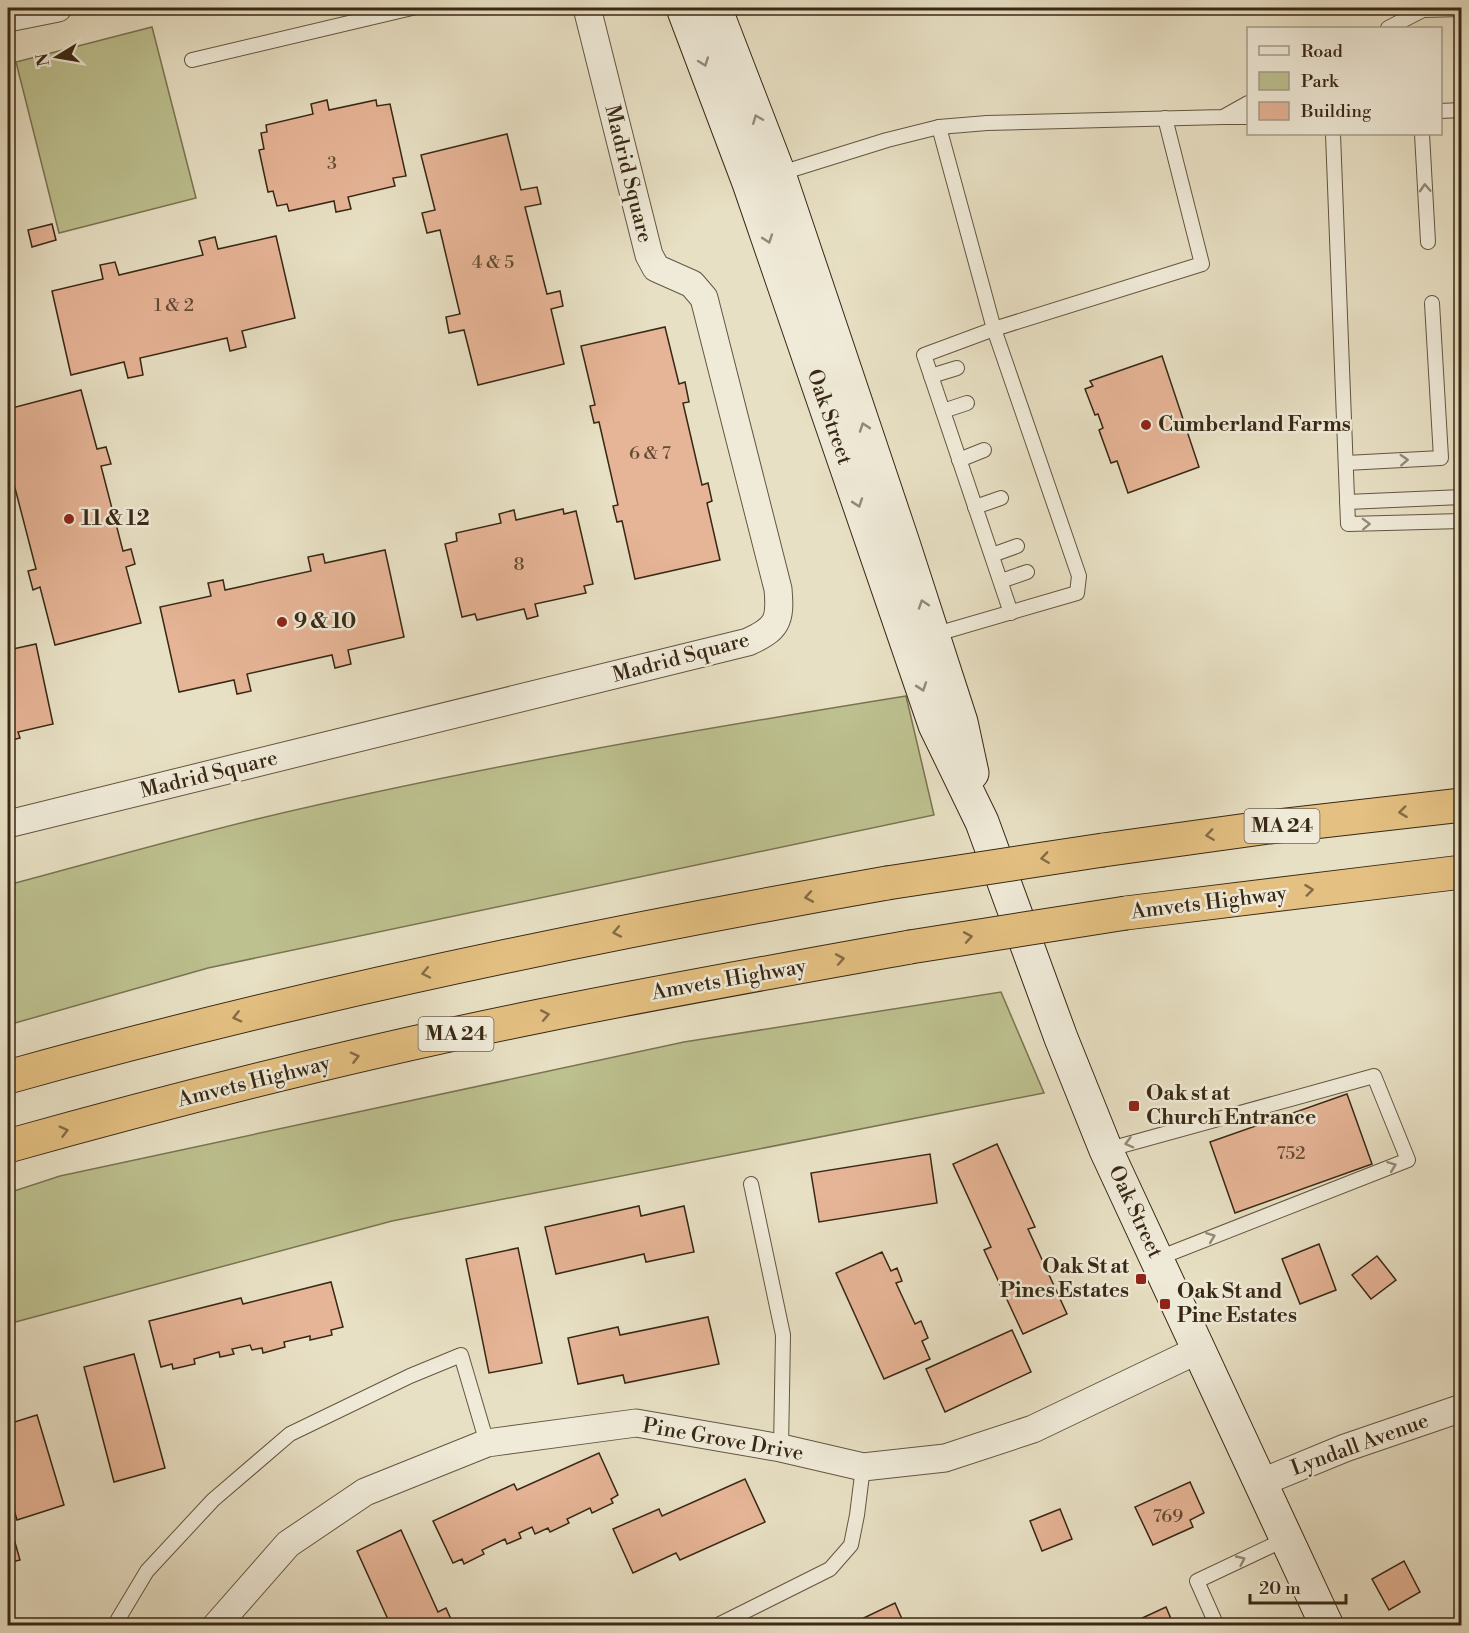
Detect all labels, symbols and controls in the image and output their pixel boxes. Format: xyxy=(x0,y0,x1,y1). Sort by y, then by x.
north arrow xyxy=(27,27,87,87)
legend xyxy=(1247,27,1442,135)
text: Road xyxy=(1301,40,1344,63)
text: N xyxy=(32,51,54,68)
one-way arrow xyxy=(696,56,709,67)
text: Park xyxy=(1301,70,1340,93)
text: Building xyxy=(1300,100,1372,123)
street label: Madrid Square xyxy=(598,102,658,246)
one-way arrow xyxy=(752,114,764,125)
house number: 3 xyxy=(327,152,337,175)
one-way arrow xyxy=(1419,183,1432,192)
one-way arrow xyxy=(760,233,773,244)
house number: 4 & 5 xyxy=(472,251,514,274)
house number: 1 & 2 xyxy=(154,294,194,317)
street label: Oak Street xyxy=(801,366,858,469)
place label: Cumberland Farms xyxy=(1158,412,1351,438)
marker: Cumberland Farms xyxy=(1139,418,1153,432)
one-way arrow xyxy=(859,423,872,433)
house number: 6 & 7 xyxy=(629,442,671,465)
one-way arrow xyxy=(1400,453,1409,466)
one-way arrow xyxy=(851,497,864,508)
place label: 11 & 12 xyxy=(81,506,150,532)
marker: 11 & 12 xyxy=(62,512,76,526)
one-way arrow xyxy=(1362,518,1371,530)
house number: 8 xyxy=(513,553,525,576)
one-way arrow xyxy=(918,599,931,610)
place label: 9 & 10 xyxy=(294,609,356,635)
marker: 9 & 10 xyxy=(275,615,289,629)
street label: Madrid Square xyxy=(610,627,752,689)
one-way arrow xyxy=(915,681,927,692)
street label: Madrid Square xyxy=(137,745,281,805)
one-way arrow xyxy=(1399,805,1408,817)
road number: MA 24 xyxy=(1244,809,1320,843)
one-way arrow xyxy=(1205,829,1214,841)
one-way arrow xyxy=(1041,852,1050,864)
street label: Amvets Highway xyxy=(1129,880,1289,926)
one-way arrow xyxy=(1305,885,1314,897)
one-way arrow xyxy=(804,890,813,902)
one-way arrow xyxy=(612,925,622,938)
one-way arrow xyxy=(963,931,973,944)
street label: Amvets Highway xyxy=(649,953,809,1007)
one-way arrow xyxy=(835,954,845,966)
one-way arrow xyxy=(422,965,432,978)
one-way arrow xyxy=(540,1009,550,1022)
one-way arrow xyxy=(232,1010,242,1023)
road number: MA 24 xyxy=(418,1017,494,1051)
street label: Amvets Highway xyxy=(174,1050,334,1114)
one-way arrow xyxy=(350,1052,360,1065)
place label: Oak st at Church Entrance xyxy=(1146,1081,1316,1131)
marker: Oak st at Church Entrance xyxy=(1127,1099,1141,1113)
one-way arrow xyxy=(59,1125,69,1138)
one-way arrow xyxy=(1124,1136,1134,1149)
house number: 752 xyxy=(1277,1142,1305,1165)
street label: Oak Street xyxy=(1102,1161,1168,1263)
one-way arrow xyxy=(1386,1161,1397,1173)
one-way arrow xyxy=(1205,1232,1215,1245)
place label: Oak St at Pines Estates xyxy=(1000,1254,1130,1304)
marker: Oak St at Pines Estates xyxy=(1134,1272,1148,1286)
place label: Oak St and Pine Estates xyxy=(1177,1279,1297,1329)
marker: Oak St and Pine Estates xyxy=(1158,1297,1172,1311)
street label: Lyndall Avenue xyxy=(1288,1408,1432,1482)
street label: Pine Grove Drive xyxy=(641,1413,805,1467)
house number: 769 xyxy=(1153,1505,1183,1528)
one-way arrow xyxy=(1235,1556,1246,1568)
scale bar xyxy=(1250,1567,1346,1605)
text: 20 m xyxy=(1259,1577,1301,1600)

